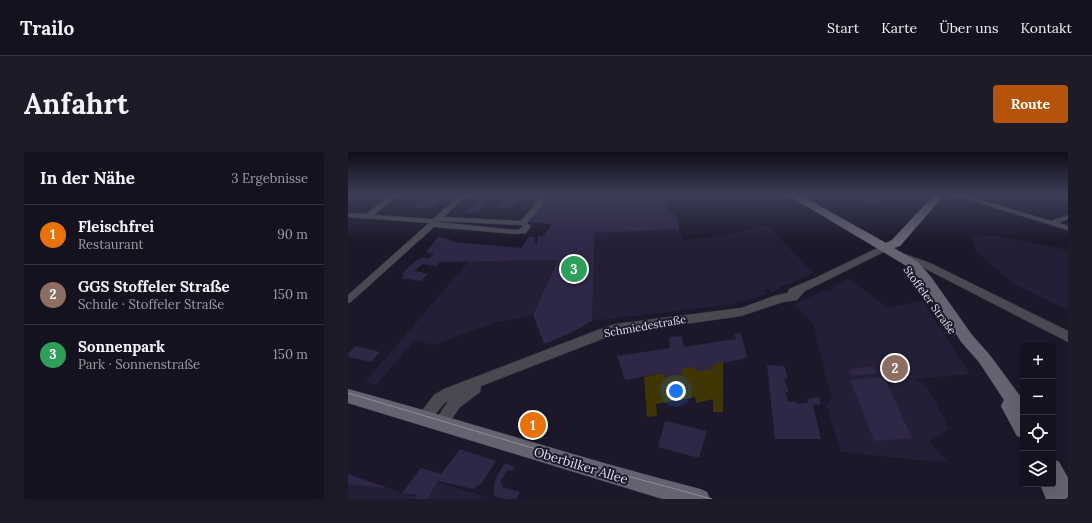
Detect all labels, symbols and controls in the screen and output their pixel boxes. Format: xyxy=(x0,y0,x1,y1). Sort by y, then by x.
text: Trailo xyxy=(20,16,74,40)
text: Start xyxy=(827,19,859,37)
text: Karte xyxy=(881,19,917,37)
text: Über uns xyxy=(939,19,999,37)
text: Kontakt xyxy=(1021,19,1072,37)
button: Route xyxy=(993,85,1068,123)
text: Anfahrt xyxy=(24,86,128,122)
text: In der Nähe xyxy=(40,167,135,189)
text: 3 Ergebnisse xyxy=(231,170,308,187)
text: Fleischfrei xyxy=(78,217,154,236)
text: 1 xyxy=(50,226,56,243)
text: 90 m xyxy=(277,226,308,243)
text: Restaurant xyxy=(78,236,144,253)
pin: 3 xyxy=(561,254,587,284)
street label: Stoffeler Straße xyxy=(900,263,960,337)
text: GGS Stoffeler Straße xyxy=(78,277,230,296)
text: 2 xyxy=(50,286,56,303)
text: 150 m xyxy=(273,286,308,303)
text: Schule · Stoffeler Straße xyxy=(78,296,224,313)
street label: Schmiedestraße xyxy=(603,312,687,340)
text: Sonnenpark xyxy=(78,337,165,356)
map controls xyxy=(1020,343,1056,487)
button: + xyxy=(1020,343,1056,379)
text: 3 xyxy=(49,346,57,363)
text: 150 m xyxy=(273,346,308,363)
pin: 2 xyxy=(882,353,908,383)
text: Park · Sonnenstraße xyxy=(78,356,200,373)
button: − xyxy=(1020,379,1056,415)
your location xyxy=(666,381,686,401)
pin: 1 xyxy=(520,410,546,440)
button: locate xyxy=(1020,415,1056,451)
street label: Oberbilker Allee xyxy=(532,443,630,488)
button: layers xyxy=(1020,451,1056,487)

